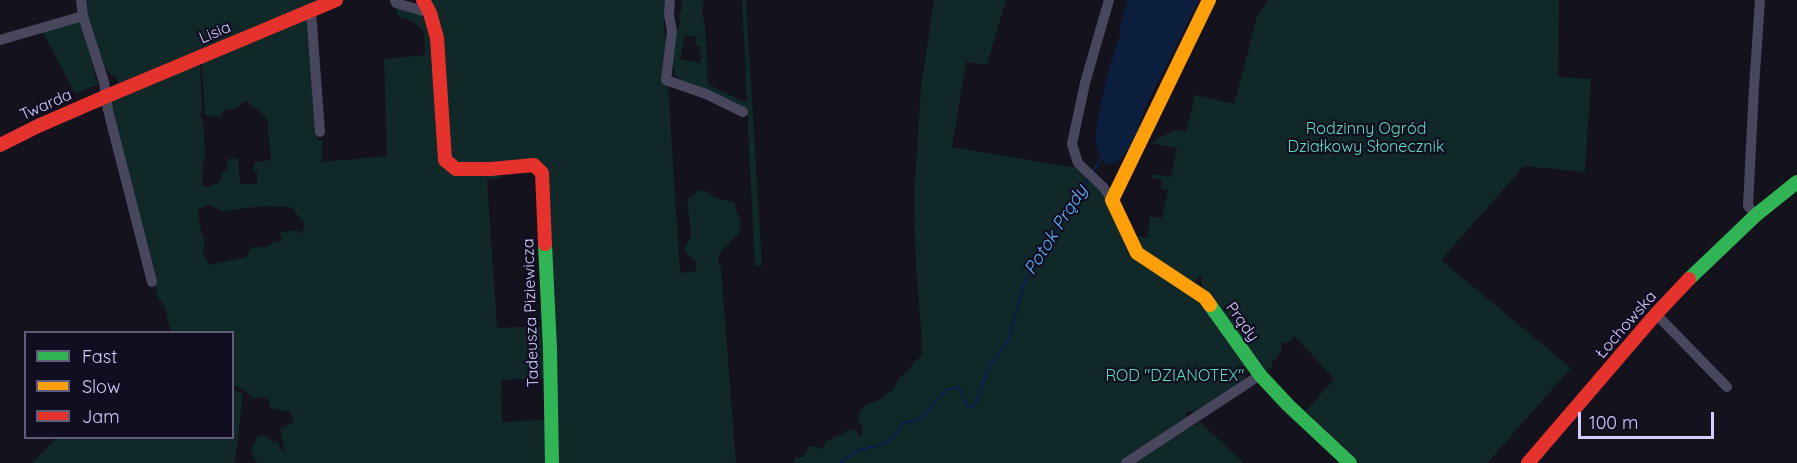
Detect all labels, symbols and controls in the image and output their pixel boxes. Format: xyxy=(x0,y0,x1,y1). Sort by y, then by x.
street label: Lisia xyxy=(196,18,234,48)
street label: Twarda xyxy=(17,85,75,125)
park label: Rodzinny Ogród Działkowy Słonecznik xyxy=(1287,119,1445,157)
water label: Potok Prądy xyxy=(1020,181,1092,279)
street label: Tadeusza Piziewicza xyxy=(519,238,543,388)
street label: Łochowska xyxy=(1591,287,1661,363)
street label: Prądy xyxy=(1221,299,1263,345)
legend xyxy=(24,331,234,439)
text: Fast xyxy=(82,345,117,368)
park label: ROD "DZIANOTEX" xyxy=(1106,366,1244,386)
text: Slow xyxy=(82,375,120,398)
scale bar xyxy=(1581,400,1718,438)
text: Jam xyxy=(82,405,120,428)
text: 100 m xyxy=(1589,411,1638,434)

